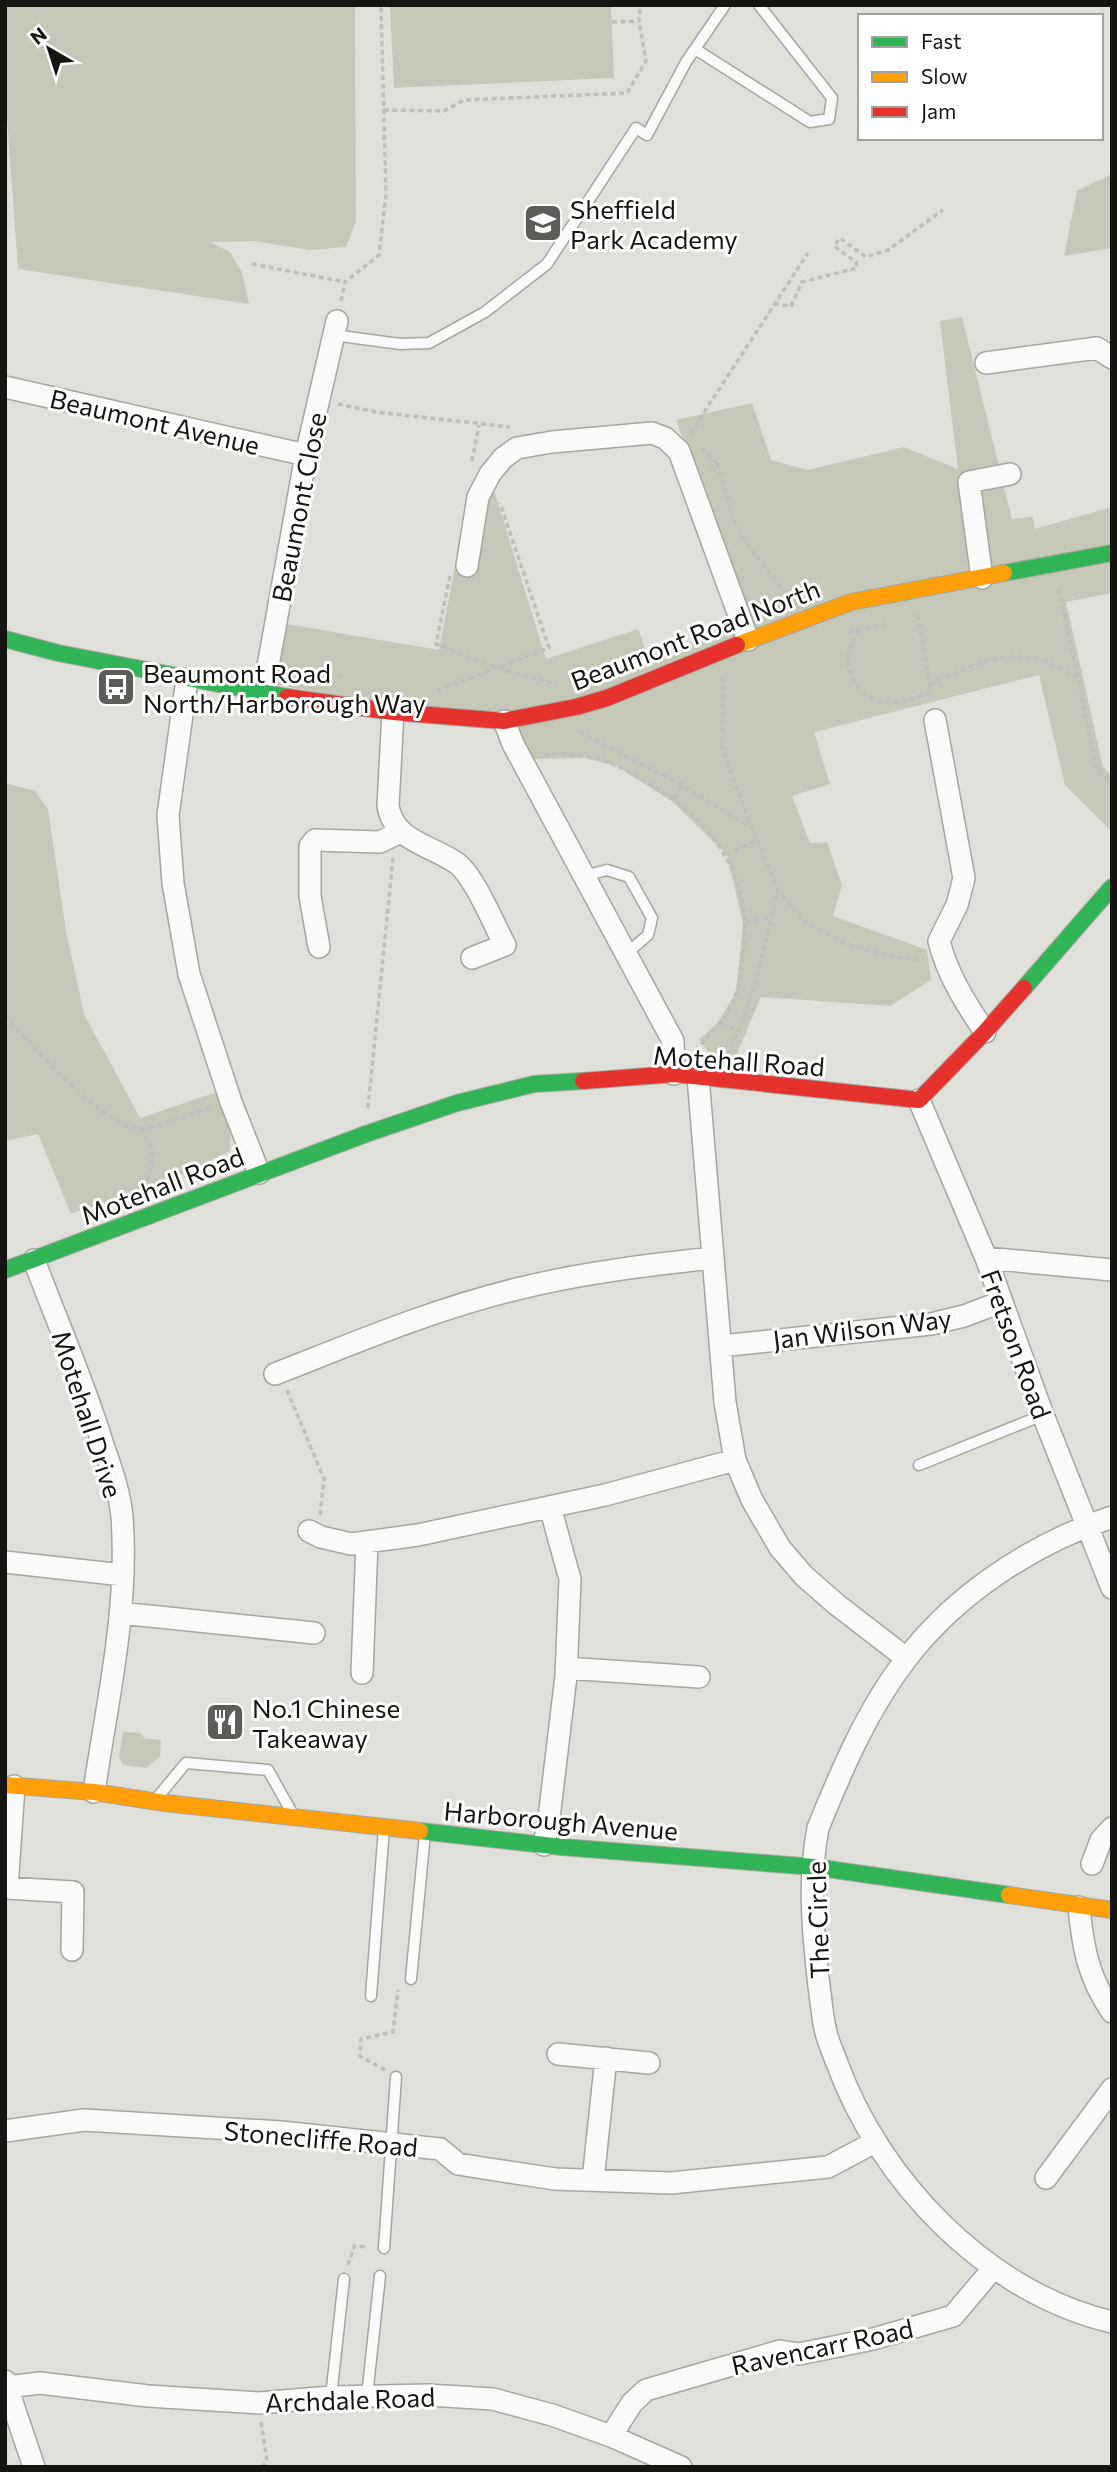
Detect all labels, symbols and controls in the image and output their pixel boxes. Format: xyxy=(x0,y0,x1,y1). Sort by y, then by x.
north arrow xyxy=(14,14,84,84)
legend xyxy=(858,14,1103,140)
text: N xyxy=(25,22,51,49)
text: Fast xyxy=(921,28,962,53)
text: Slow xyxy=(921,63,968,88)
text: Jam xyxy=(921,98,956,123)
place label: Sheffield Park Academy xyxy=(570,193,738,254)
school or university icon: Sheffield Park Academy xyxy=(522,202,564,244)
street label: Beaumont Avenue xyxy=(47,382,263,460)
street label: Beaumont Close xyxy=(264,410,332,604)
street label: Beaumont Road North xyxy=(566,572,824,696)
place label: Beaumont Road North/Harborough Way xyxy=(143,657,426,718)
bus stop icon: Beaumont Road North/Harborough Way xyxy=(95,666,137,708)
street label: Motehall Road xyxy=(652,1039,826,1081)
street label: Motehall Road xyxy=(76,1140,248,1230)
street label: Fretson Road xyxy=(976,1265,1058,1423)
street label: Jan Wilson Way xyxy=(771,1302,953,1354)
street label: Motehall Drive xyxy=(46,1327,130,1501)
place label: No.1 Chinese Takeaway xyxy=(252,1692,400,1753)
restaurant icon: No.1 Chinese Takeaway xyxy=(204,1701,246,1743)
street label: Harborough Avenue xyxy=(443,1794,679,1846)
street label: The Circle xyxy=(799,1861,835,1979)
street label: Stonecliffe Road xyxy=(223,2114,419,2162)
street label: Ravencarr Road xyxy=(728,2312,916,2380)
street label: Archdale Road xyxy=(264,2381,436,2417)

